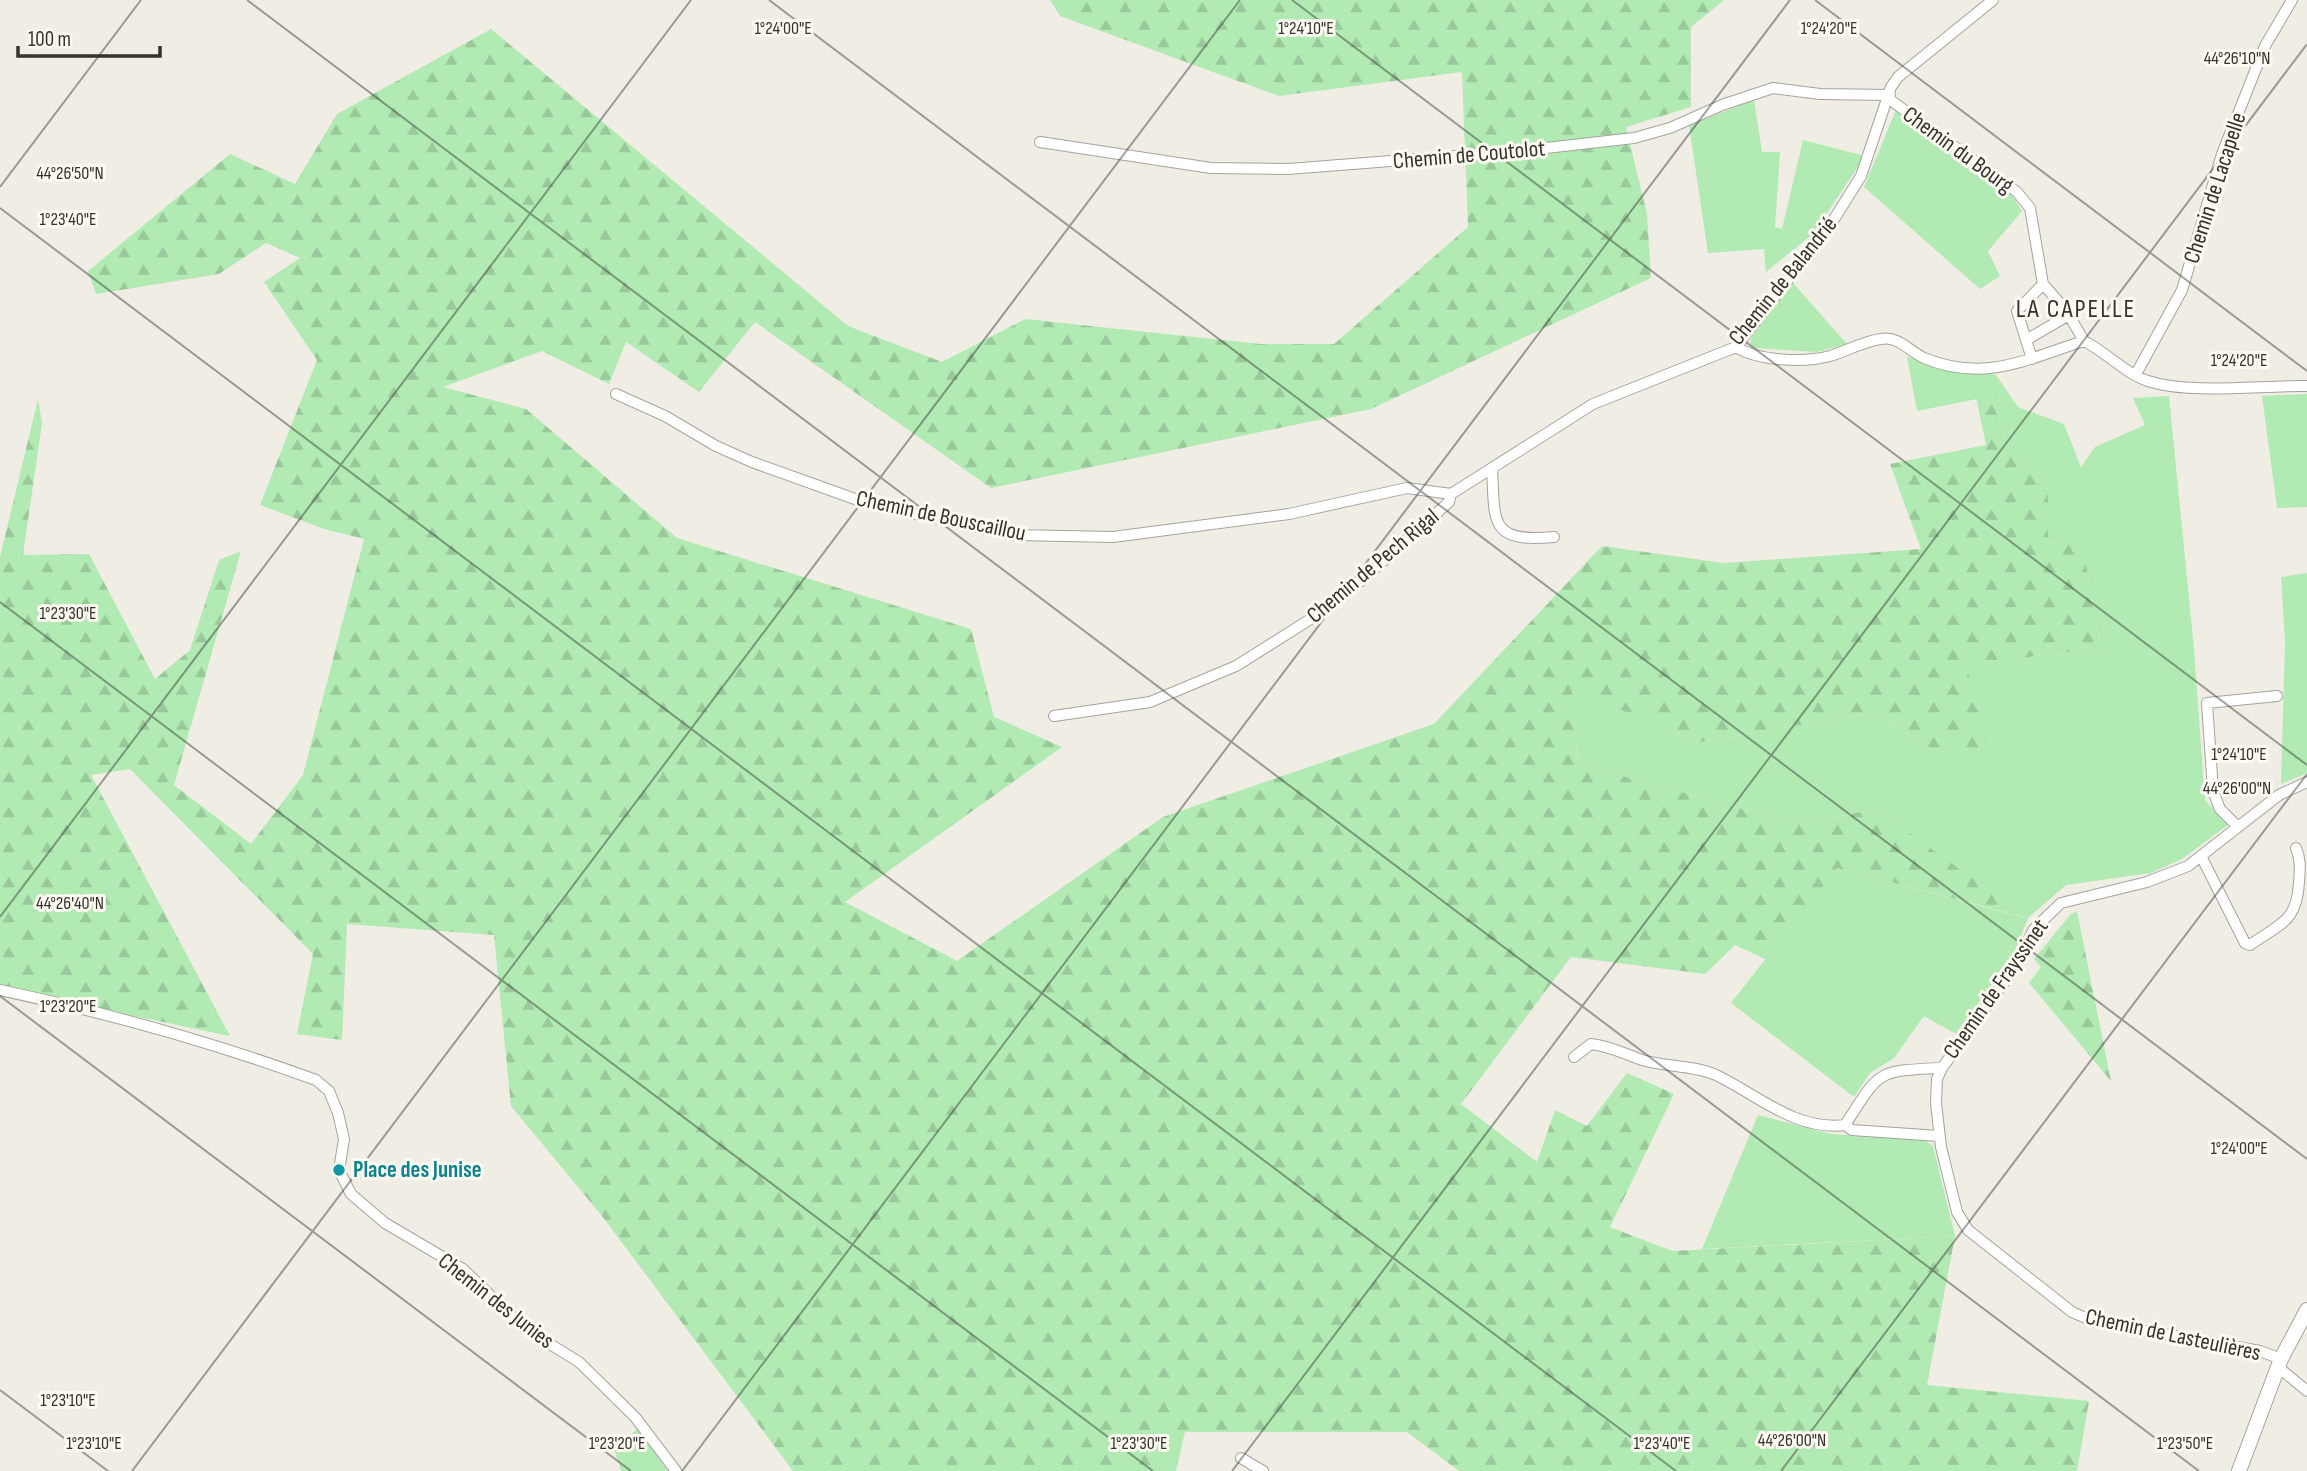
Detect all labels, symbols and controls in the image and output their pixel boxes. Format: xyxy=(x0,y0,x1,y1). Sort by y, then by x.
scale bar xyxy=(18,14,159,58)
text: 1°24'00"E xyxy=(754,18,812,39)
text: 1°24'10"E xyxy=(1278,18,1334,39)
text: 1°24'20"E xyxy=(1801,18,1857,39)
text: 100 m xyxy=(28,27,71,52)
text: 44°26'10"N xyxy=(2204,48,2270,69)
street label: Chemin du Bourg xyxy=(1897,100,2019,200)
street label: Chemin de Lacapelle xyxy=(2177,109,2253,267)
street label: Chemin de Coutolot xyxy=(1392,134,1546,176)
text: 44°26'50"N xyxy=(36,163,104,184)
text: 1°23'40"E xyxy=(40,209,96,230)
street label: Chemin de Balandrié xyxy=(1723,211,1843,351)
district label: LA CAPELLE xyxy=(2016,294,2136,325)
text: 1°24'20"E xyxy=(2211,350,2267,371)
street label: Chemin de Bouscaillou xyxy=(854,484,1028,548)
street label: Chemin de Pech Rigal xyxy=(1301,503,1445,629)
text: 1°23'30"E xyxy=(40,603,96,624)
text: 1°24'10"E xyxy=(2211,744,2267,765)
text: 44°26'00"N xyxy=(2203,778,2271,799)
text: 44°26'40"N xyxy=(36,893,104,914)
street label: Chemin de Frayssinet xyxy=(1937,914,2055,1064)
text: 1°23'20"E xyxy=(40,996,96,1017)
text: 1°24'00"E xyxy=(2210,1138,2268,1159)
place label: Place des Junise xyxy=(353,1156,482,1184)
marker: Place des Junise xyxy=(331,1162,347,1178)
street label: Chemin des Junies xyxy=(432,1247,560,1355)
street label: Chemin de Lasteulières xyxy=(2083,1303,2263,1367)
text: 1°23'10"E xyxy=(40,1390,96,1411)
text: 44°26'00"N xyxy=(1758,1430,1826,1451)
text: 1°23'10"E xyxy=(66,1433,122,1454)
text: 1°23'20"E xyxy=(589,1433,645,1454)
text: 1°23'30"E xyxy=(1111,1433,1167,1454)
text: 1°23'40"E xyxy=(1634,1433,1690,1454)
text: 1°23'50"E xyxy=(2157,1433,2213,1454)

